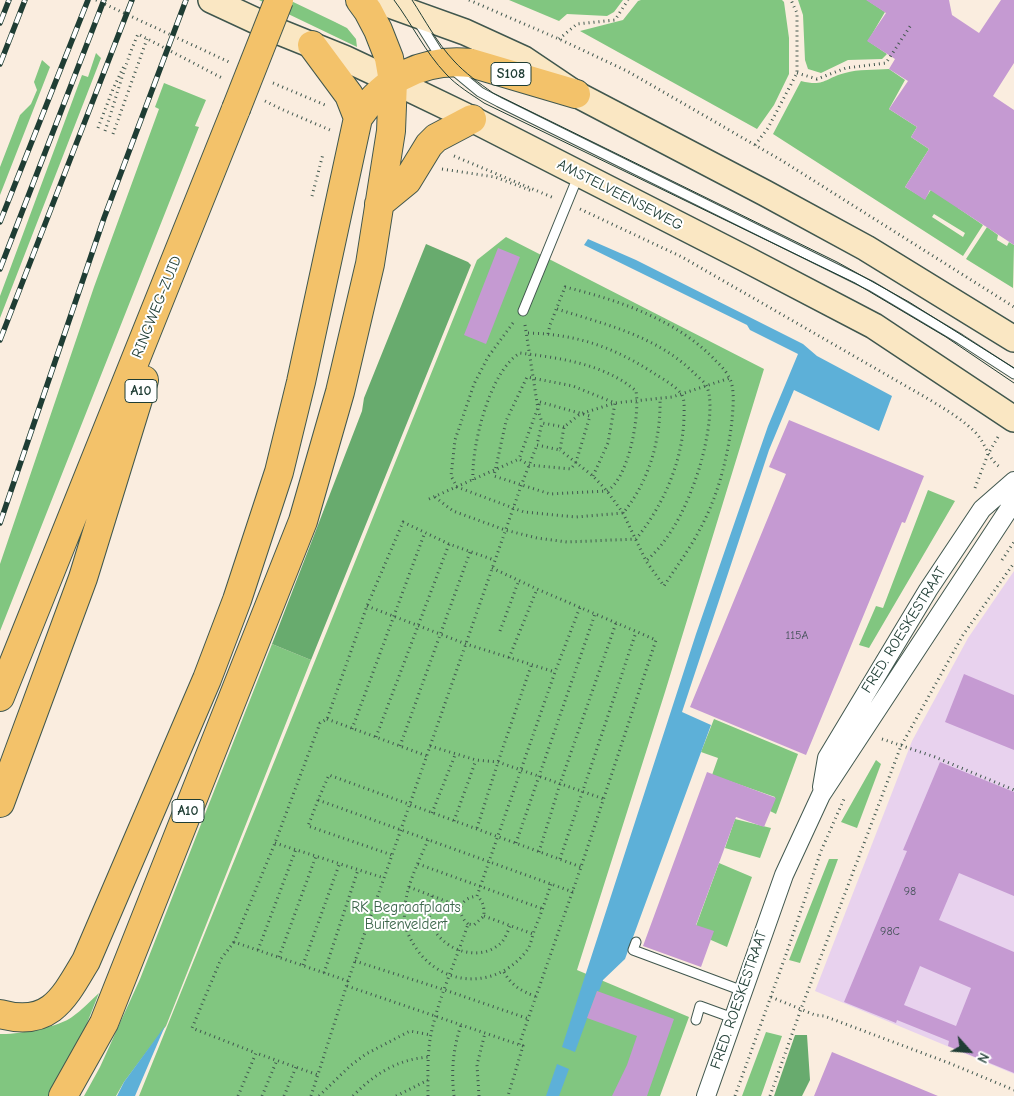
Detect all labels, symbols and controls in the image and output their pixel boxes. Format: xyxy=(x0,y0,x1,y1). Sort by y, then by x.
road number: S108 xyxy=(491,62,531,86)
street label: AMSTELVEENSEWEG xyxy=(554,155,686,235)
street label: RINGWEG-ZUID xyxy=(128,253,186,361)
road number: A10 xyxy=(125,380,157,402)
street label: FRED. ROESKESTRAAT xyxy=(858,564,950,696)
house number: 115A xyxy=(786,629,808,643)
road number: A10 xyxy=(172,799,204,822)
house number: 98 xyxy=(904,885,916,899)
park label: RK Begraafplaats Buitenveldert xyxy=(351,899,461,934)
house number: 98C xyxy=(880,925,900,939)
street label: FRED. ROESKESTRAAT xyxy=(707,928,771,1072)
north arrow xyxy=(944,1026,994,1076)
text: N xyxy=(973,1050,993,1066)

